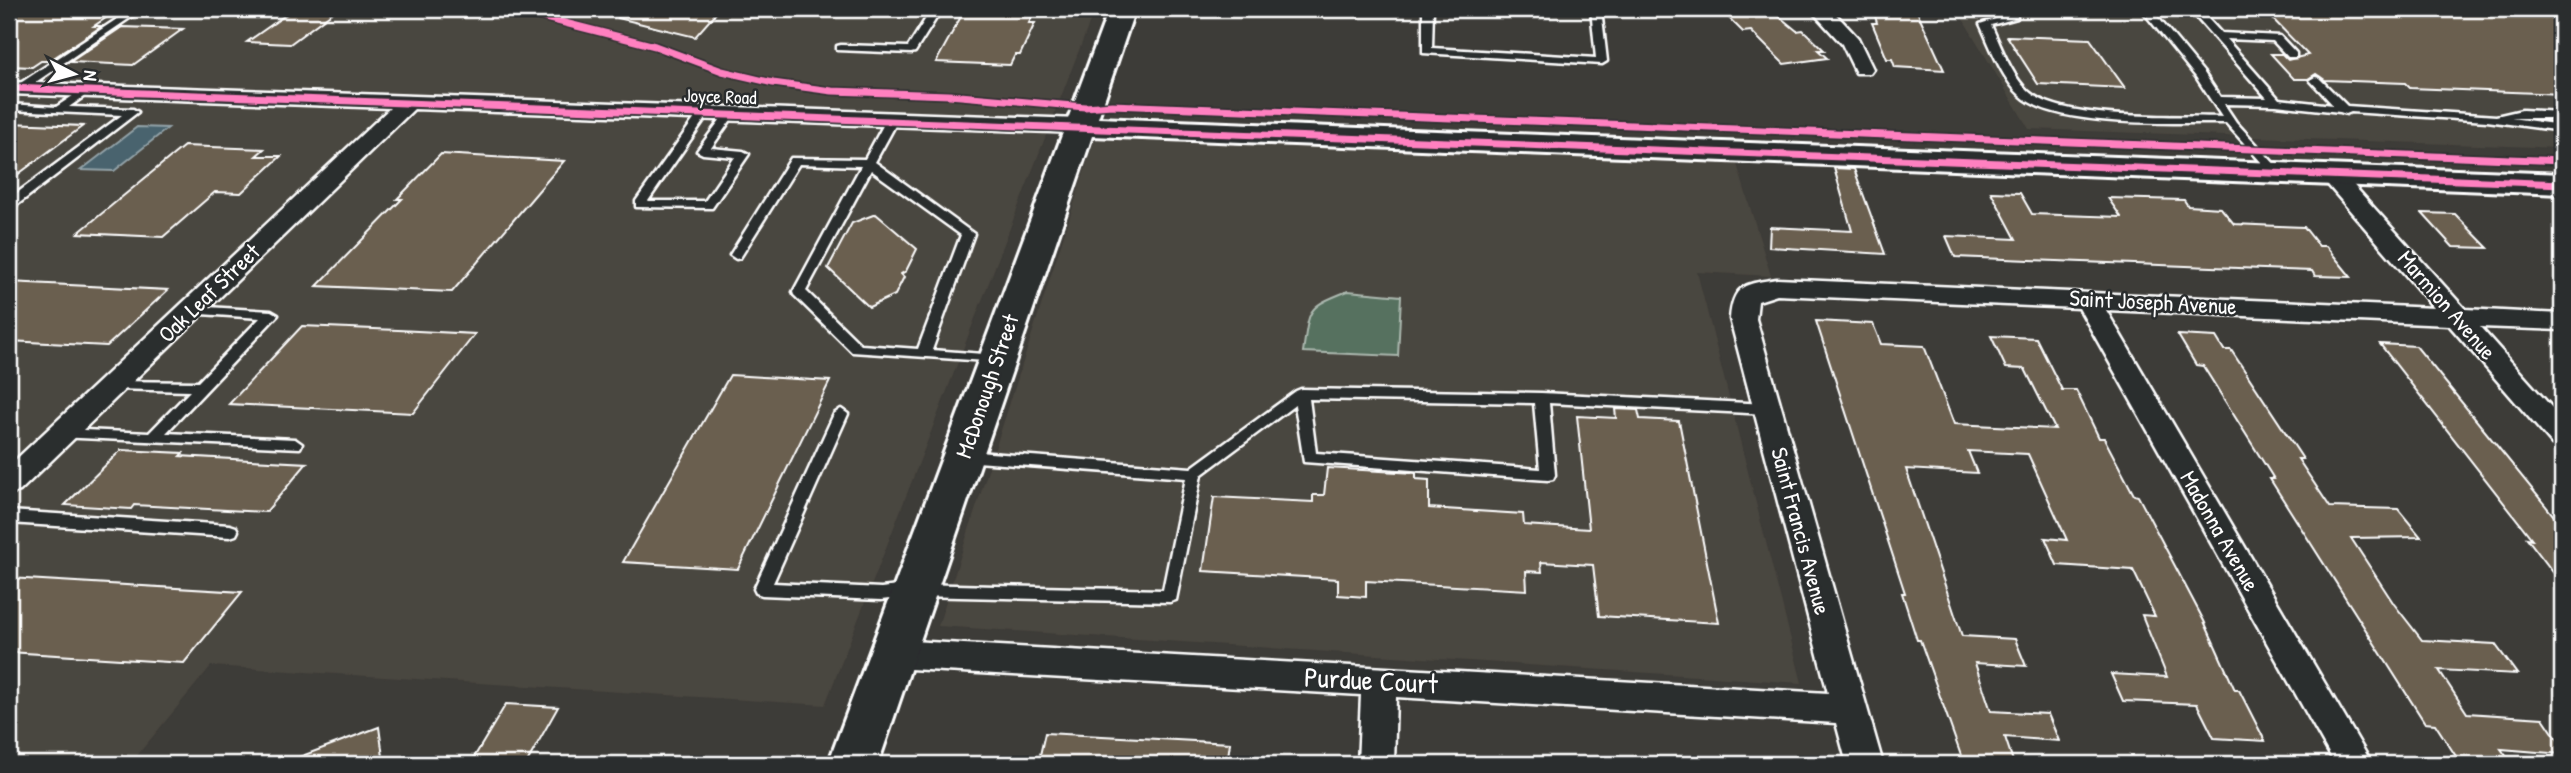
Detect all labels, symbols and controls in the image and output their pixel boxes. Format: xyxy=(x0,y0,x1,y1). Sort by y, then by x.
north arrow xyxy=(38,38,108,108)
text: N xyxy=(77,69,104,82)
street label: Joyce Road xyxy=(683,82,758,110)
street label: Oak Leaf Street xyxy=(151,235,267,349)
street label: Marmion Avenue xyxy=(2391,243,2504,366)
street label: Saint Joseph Avenue xyxy=(2069,282,2237,321)
street label: McDonough Street xyxy=(947,309,1026,462)
street label: Saint Francis Avenue xyxy=(1764,444,1839,618)
street label: Madonna Avenue xyxy=(2173,465,2267,597)
street label: Purdue Court xyxy=(1303,658,1439,702)

